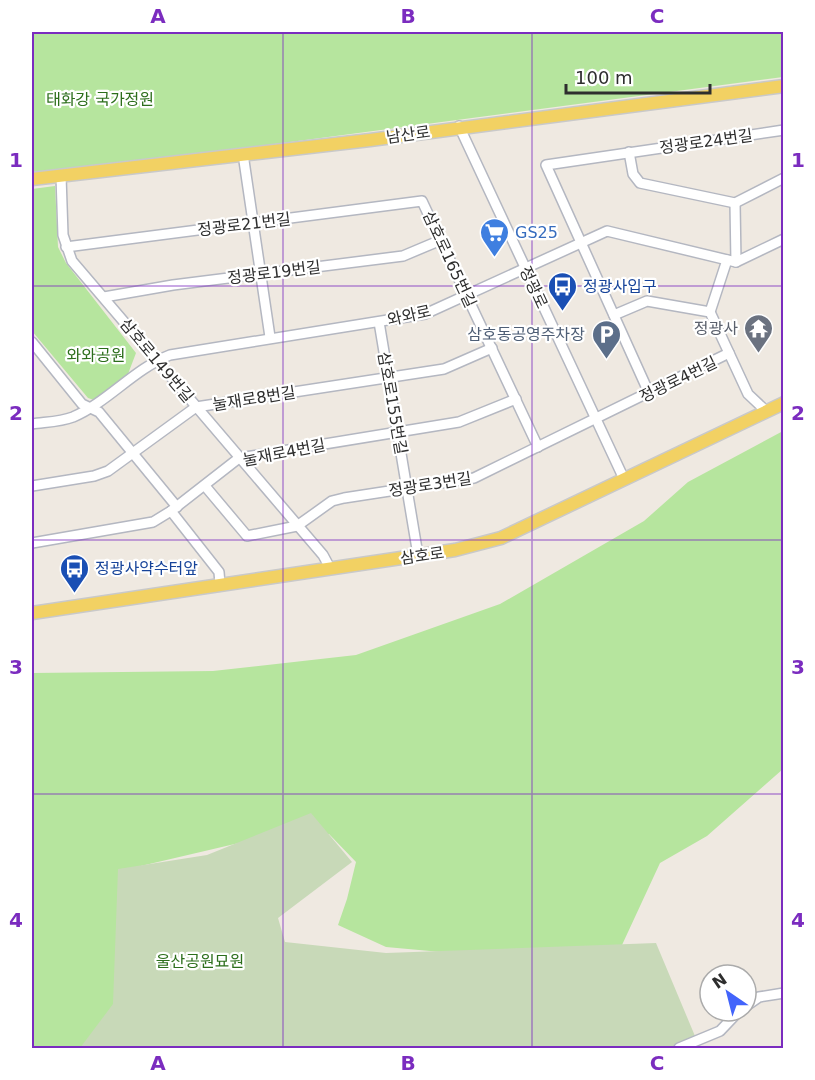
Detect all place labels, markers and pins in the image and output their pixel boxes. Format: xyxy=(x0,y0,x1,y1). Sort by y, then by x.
supermarket icon: GS25 xyxy=(478,216,510,258)
place label: GS25 xyxy=(515,223,558,242)
bus stop icon: 정광사입구 xyxy=(546,270,578,312)
place label: 정광사입구 xyxy=(583,277,657,296)
temple icon: 정광사 xyxy=(743,312,775,354)
parking icon: 삼호동공영주차장 xyxy=(590,318,622,360)
place label: 정광사 xyxy=(694,319,738,338)
place label: 삼호동공영주차장 xyxy=(467,325,585,344)
bus stop icon: 정광사약수터앞 xyxy=(58,552,90,594)
place label: 정광사약수터앞 xyxy=(95,559,198,578)

